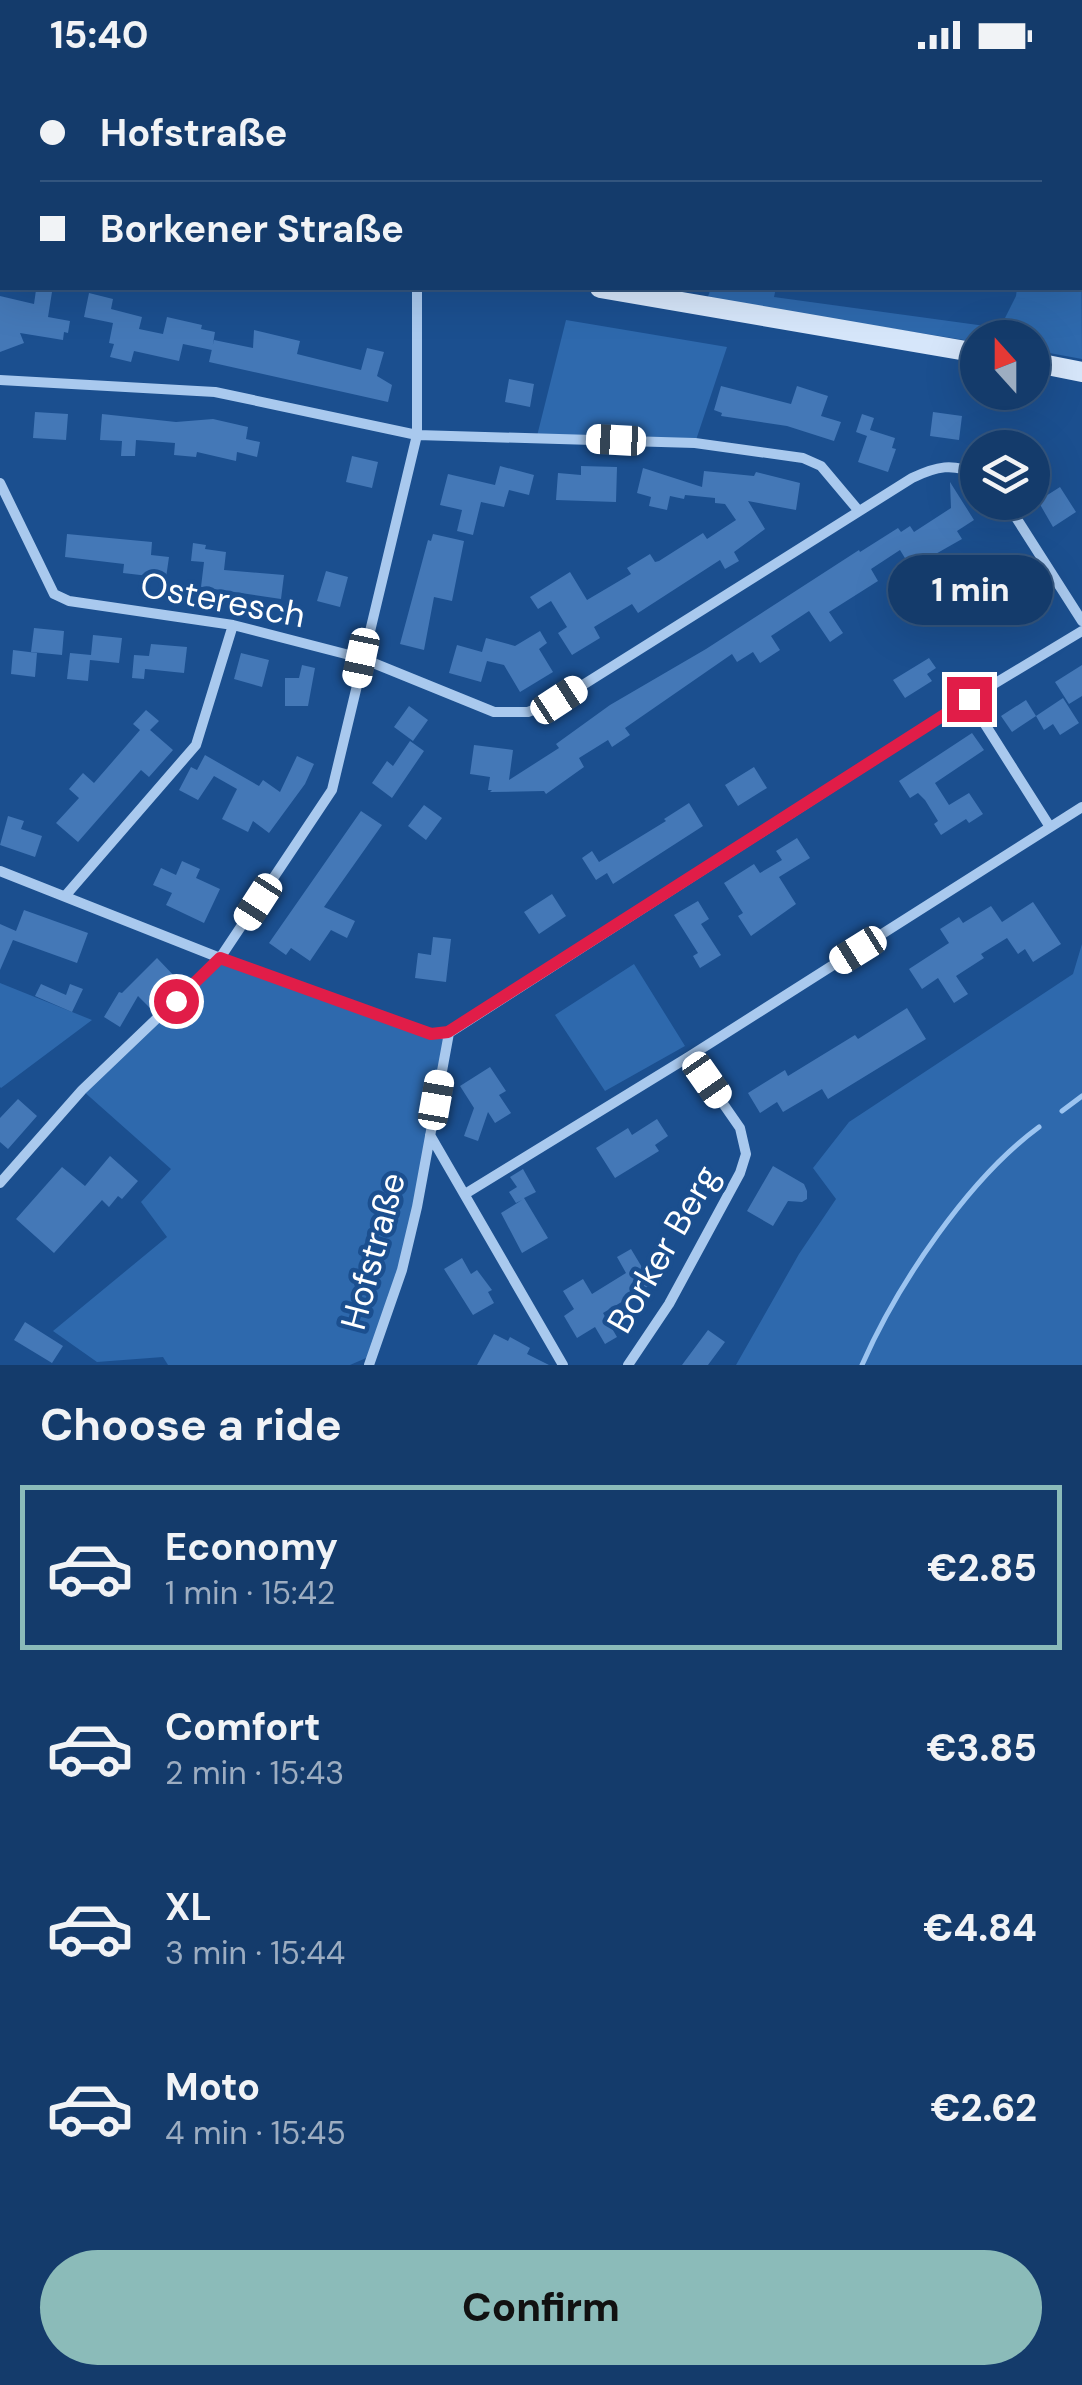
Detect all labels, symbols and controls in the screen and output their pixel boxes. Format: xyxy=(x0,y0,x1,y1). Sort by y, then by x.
text: 15:40 xyxy=(50,10,149,60)
text: Hofstraße xyxy=(100,108,287,158)
text: Borkener Straße xyxy=(100,204,404,254)
north arrow xyxy=(960,320,1050,410)
map controls xyxy=(960,320,1050,520)
car xyxy=(585,423,647,457)
button: layers xyxy=(960,430,1050,520)
callout: 1 min xyxy=(886,554,1052,624)
street label: Osteresch xyxy=(137,562,309,638)
text: 1 min xyxy=(931,569,1010,611)
car xyxy=(340,626,382,690)
car xyxy=(526,671,592,729)
route end xyxy=(947,677,992,722)
car xyxy=(229,869,287,935)
car xyxy=(825,921,891,979)
route start xyxy=(154,979,199,1024)
car xyxy=(678,1047,736,1113)
car xyxy=(416,1068,456,1132)
street label: Borker Berg xyxy=(596,1157,730,1341)
street label: Hofstraße xyxy=(330,1167,416,1335)
text: Choose a ride xyxy=(40,1395,342,1454)
text: Economy xyxy=(165,1522,338,1572)
icon: car xyxy=(45,1523,135,1613)
text: €2.85 xyxy=(927,1543,1037,1593)
text: 1 min · 15:42 xyxy=(165,1572,335,1614)
text: Comfort xyxy=(165,1702,321,1752)
icon: car xyxy=(45,1703,135,1793)
text: €3.85 xyxy=(926,1723,1037,1773)
text: 2 min · 15:43 xyxy=(165,1752,344,1794)
text: XL xyxy=(165,1882,212,1932)
icon: car xyxy=(45,1883,135,1973)
text: €4.84 xyxy=(923,1903,1037,1953)
text: 3 min · 15:44 xyxy=(165,1932,345,1974)
text: Moto xyxy=(165,2062,260,2112)
icon: car xyxy=(45,2063,135,2153)
text: €2.62 xyxy=(931,2083,1037,2133)
text: 4 min · 15:45 xyxy=(165,2112,346,2154)
button: Confirm xyxy=(40,2250,1042,2365)

